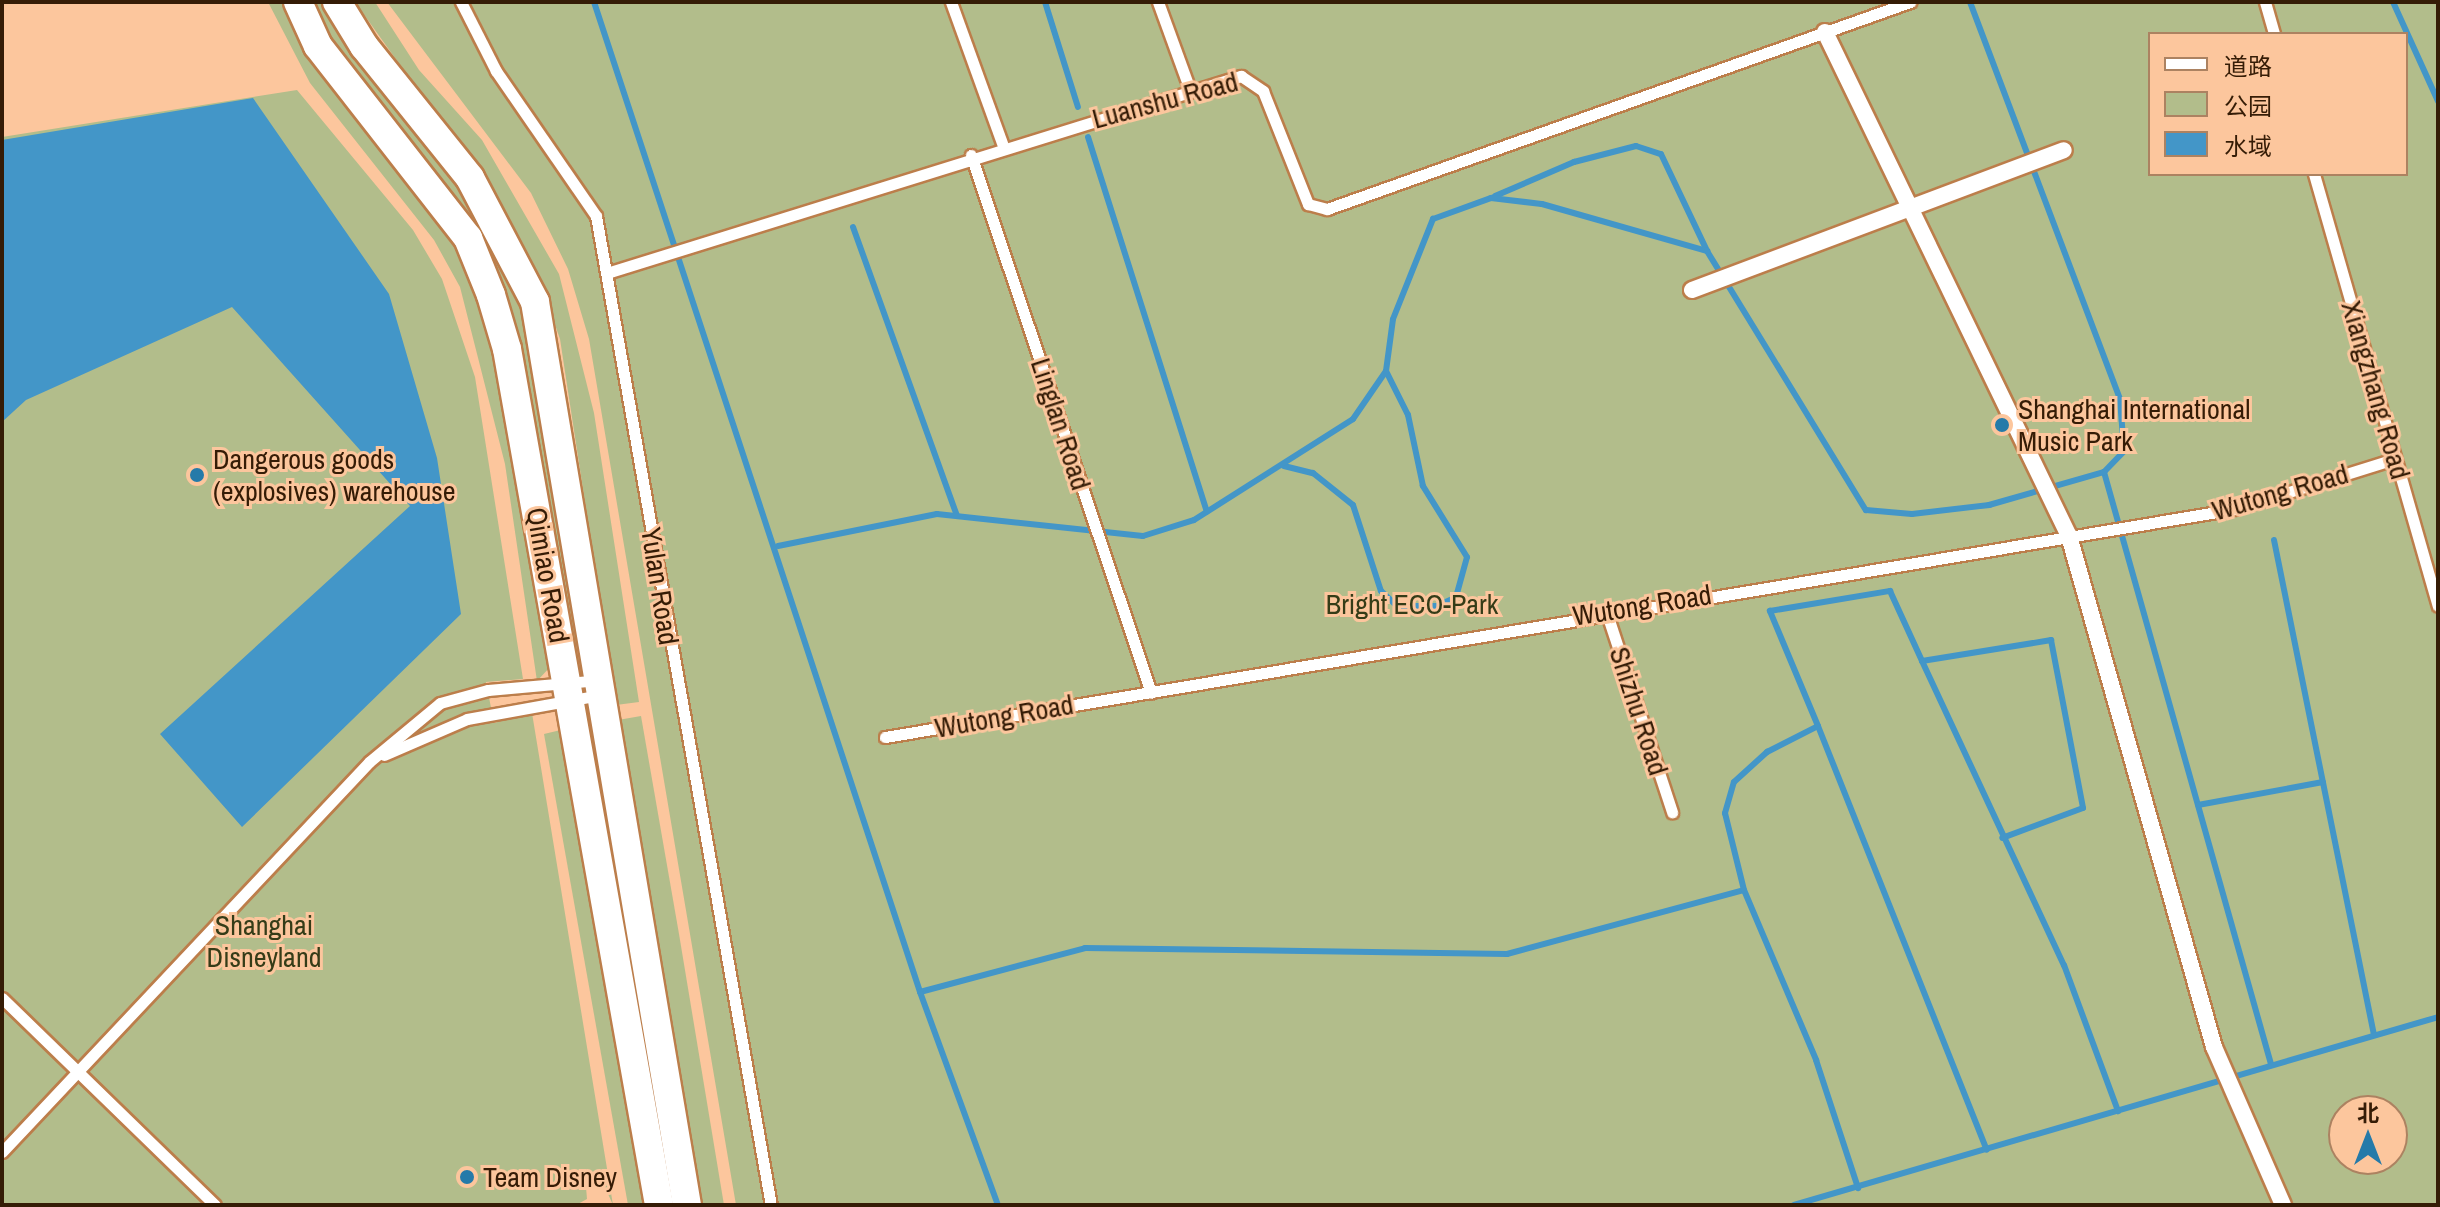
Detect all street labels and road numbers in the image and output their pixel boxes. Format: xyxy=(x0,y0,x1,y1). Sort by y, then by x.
street label: Luanshu Road xyxy=(1089,64,1241,136)
street label: Xiangzhang Road xyxy=(2335,297,2417,483)
street label: Linglan Road xyxy=(1024,354,1098,494)
street label: Wutong Road xyxy=(2208,457,2352,527)
street label: Qimiao Road xyxy=(520,505,576,645)
street label: Yulan Road xyxy=(634,525,686,647)
street label: Wutong Road xyxy=(1570,577,1714,633)
street label: Shizhu Road xyxy=(1603,643,1675,779)
street label: Wutong Road xyxy=(932,687,1076,745)

